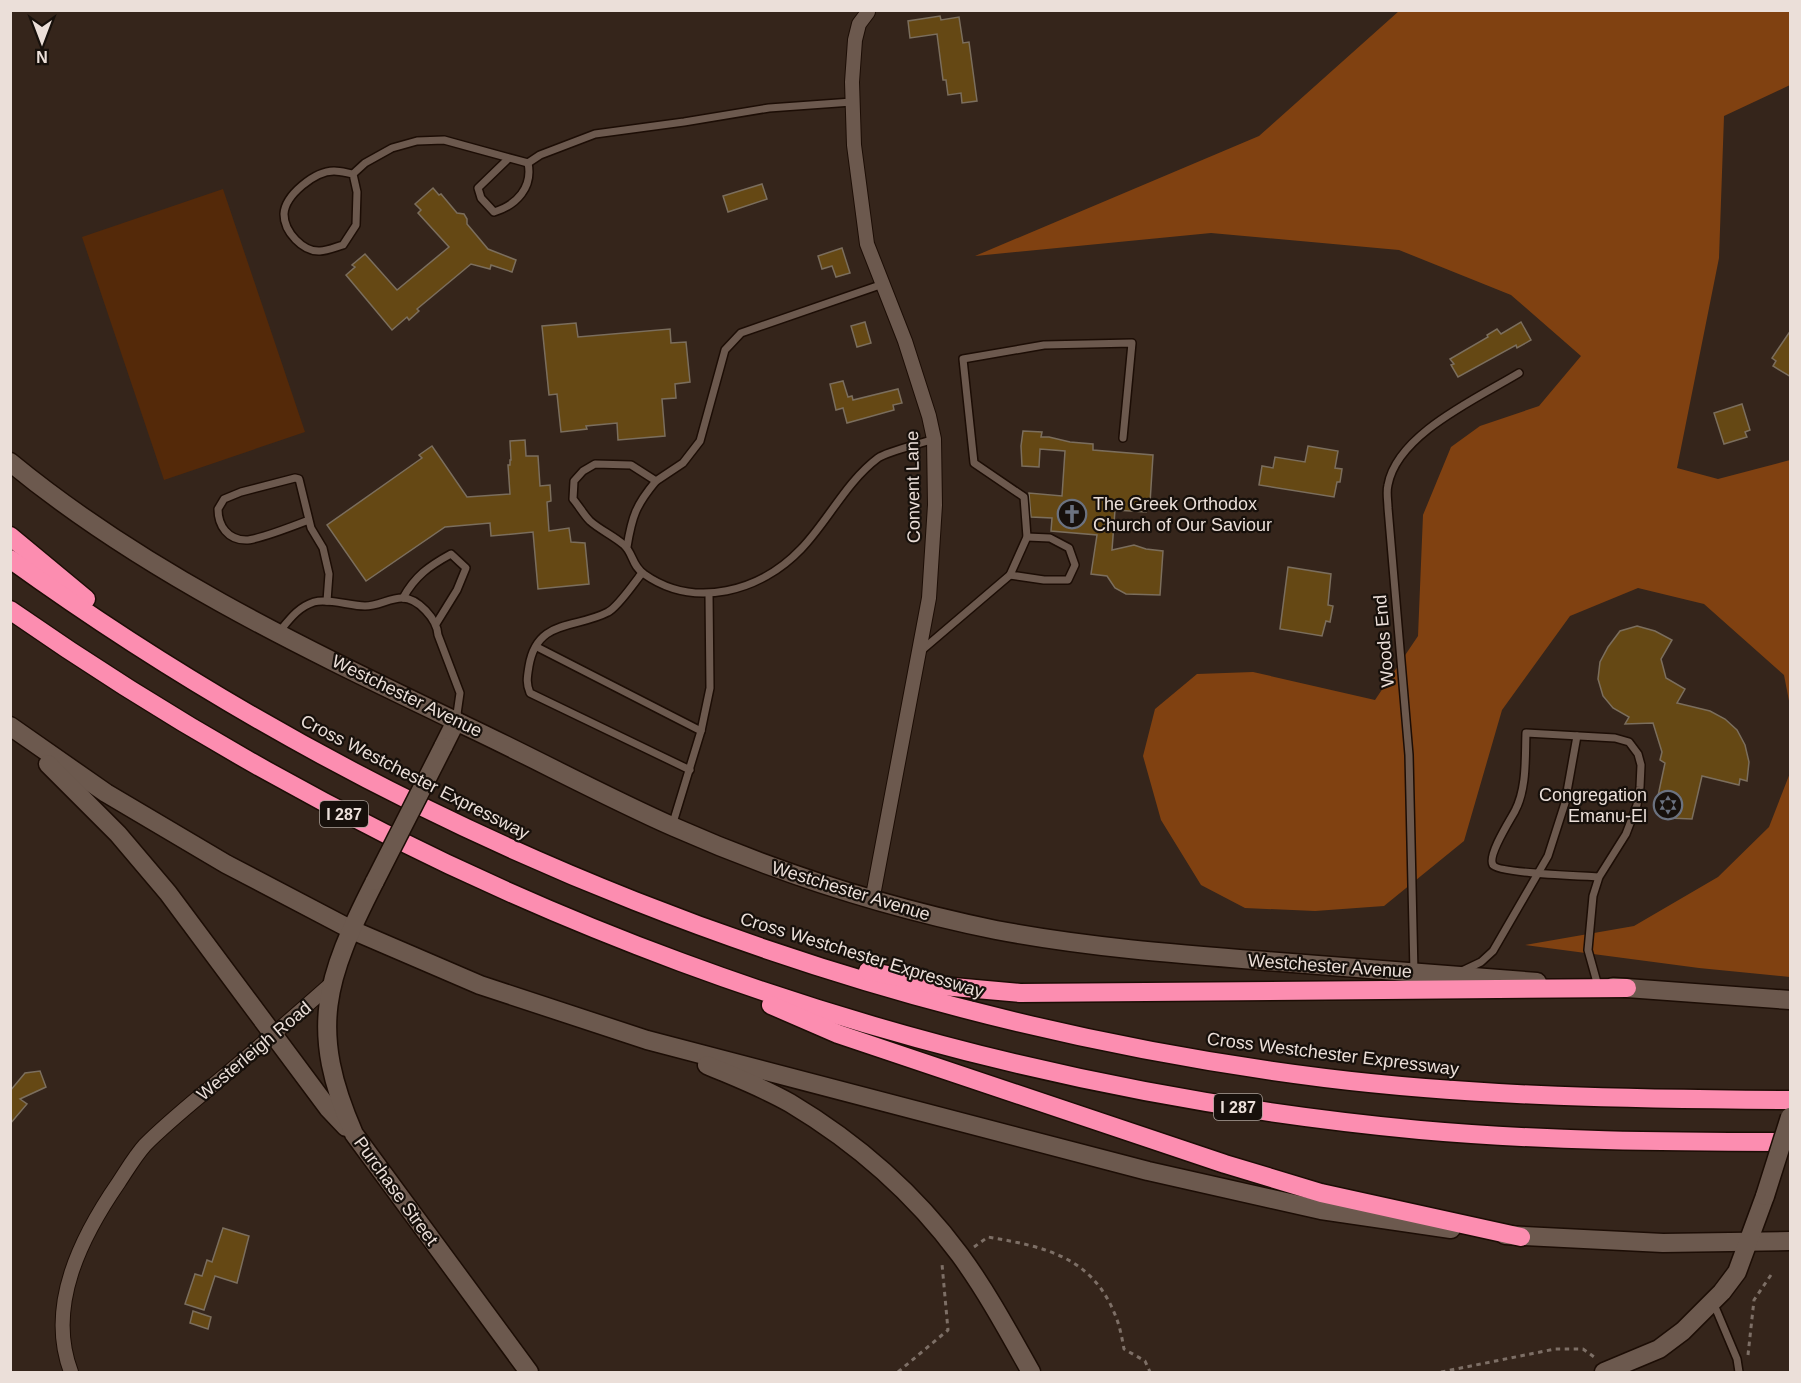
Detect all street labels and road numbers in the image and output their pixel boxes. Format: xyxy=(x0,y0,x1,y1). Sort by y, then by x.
street label: Convent Lane xyxy=(902,431,924,543)
street label: Woods End xyxy=(1370,594,1398,688)
street label: Westchester Avenue xyxy=(329,651,485,741)
street label: Cross Westchester Expressway xyxy=(297,710,533,844)
road number: I 287 xyxy=(320,801,368,827)
street label: Westchester Avenue xyxy=(769,857,933,925)
street label: Cross Westchester Expressway xyxy=(738,908,986,1002)
street label: Westchester Avenue xyxy=(1247,950,1413,982)
street label: Westerleigh Road xyxy=(193,997,315,1105)
street label: Cross Westchester Expressway xyxy=(1206,1029,1460,1079)
road number: I 287 xyxy=(1214,1094,1262,1120)
street label: Purchase Street xyxy=(350,1133,442,1249)

